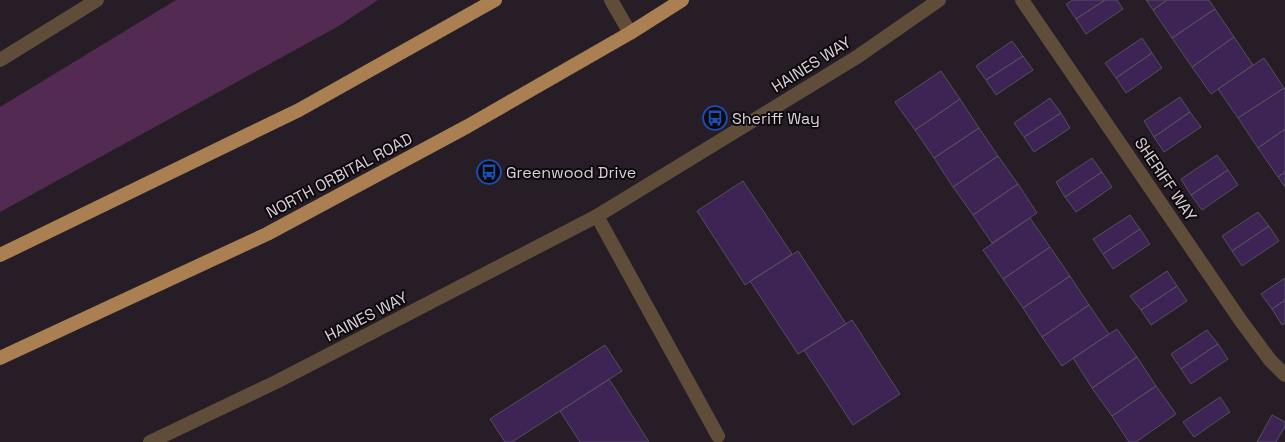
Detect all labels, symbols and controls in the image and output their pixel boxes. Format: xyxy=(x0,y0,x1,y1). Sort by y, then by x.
street label: HAINES WAY xyxy=(767,32,855,97)
bus stop icon: Sheriff Way xyxy=(702,105,728,131)
place label: Sheriff Way xyxy=(732,108,820,129)
street label: NORTH ORBITAL ROAD xyxy=(263,128,416,223)
street label: SHERIFF WAY xyxy=(1130,133,1201,225)
bus stop icon: Greenwood Drive xyxy=(476,159,502,185)
place label: Greenwood Drive xyxy=(506,162,636,183)
street label: HAINES WAY xyxy=(321,287,411,346)

